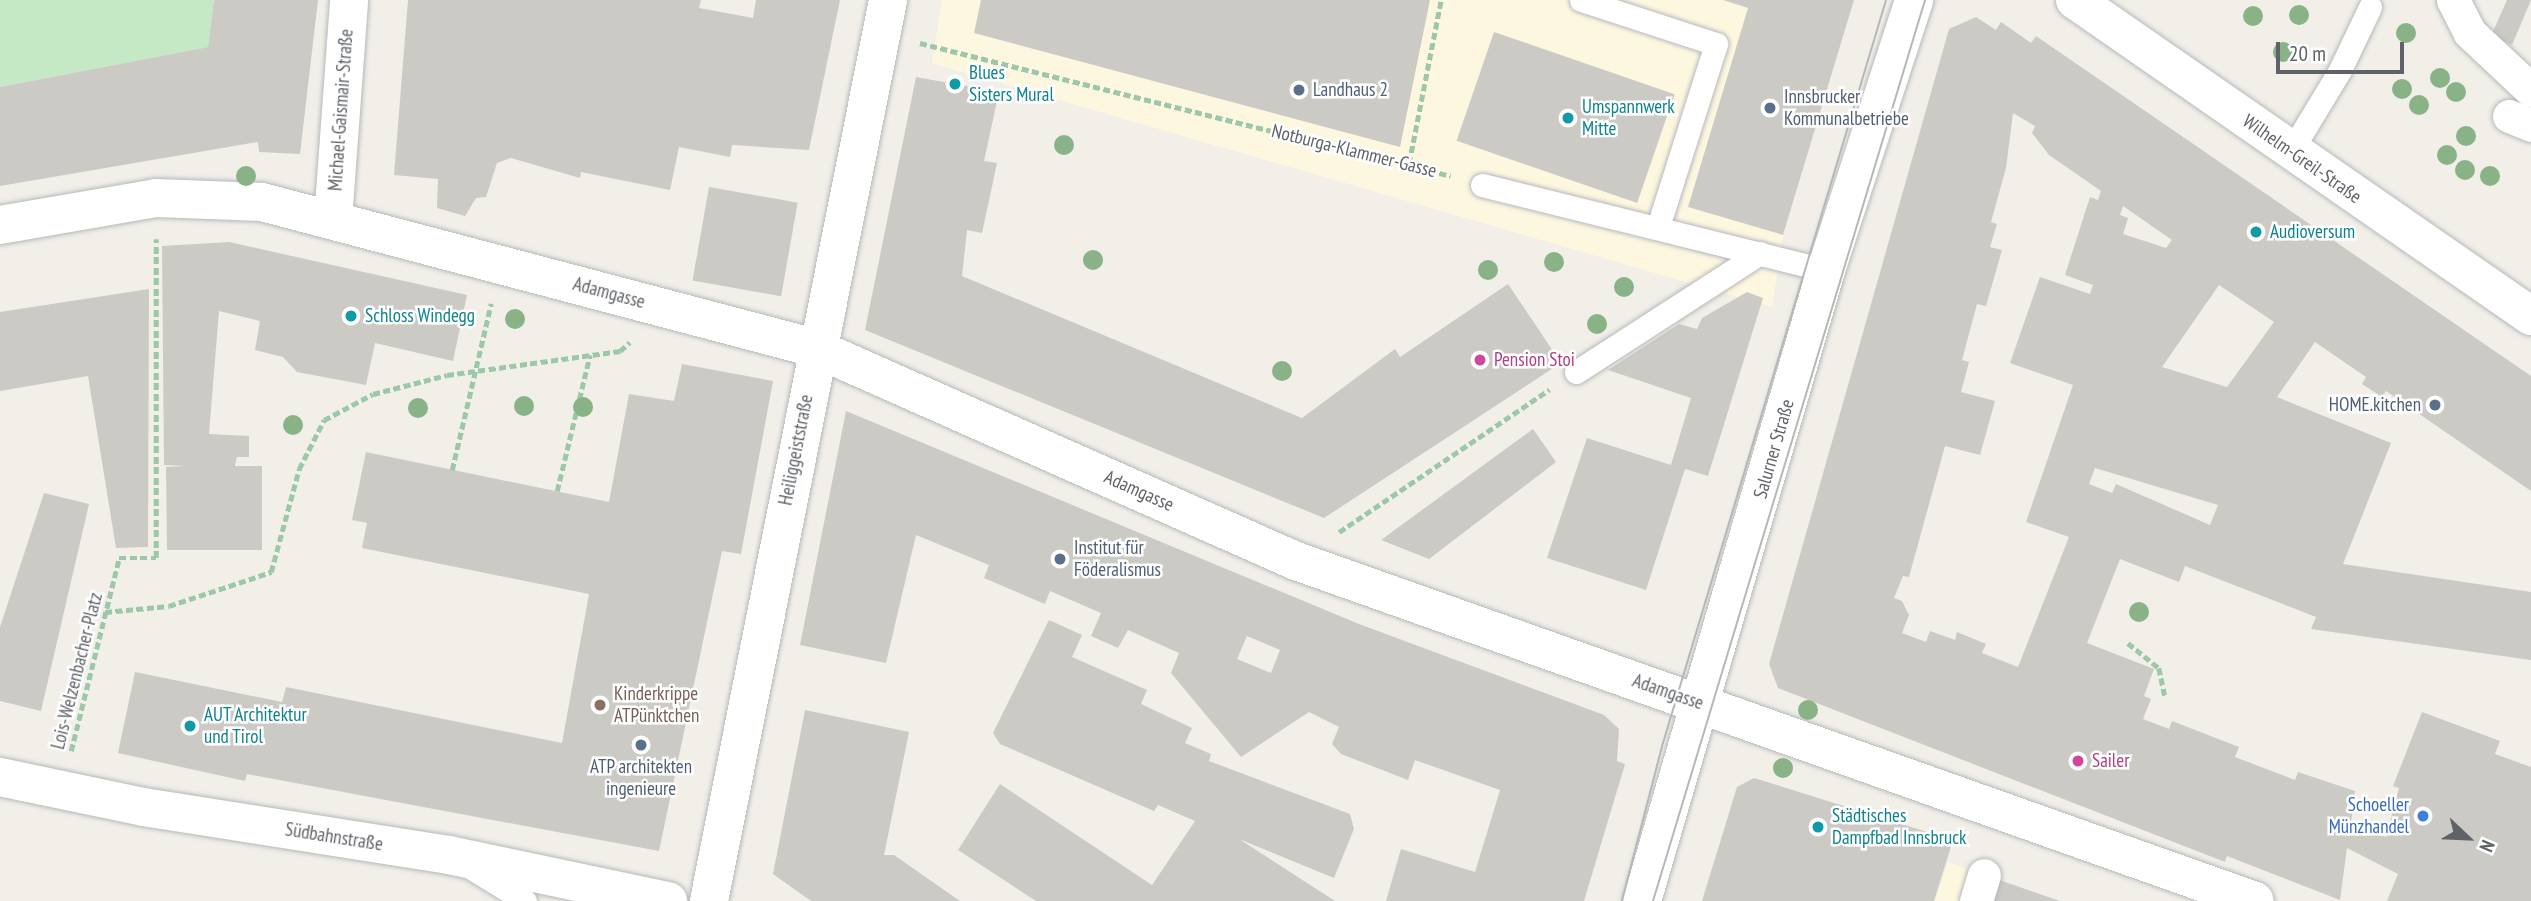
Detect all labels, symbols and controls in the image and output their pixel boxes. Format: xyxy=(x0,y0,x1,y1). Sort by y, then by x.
street label: Michael-Gaismair-Straße xyxy=(324,28,358,192)
scale bar xyxy=(2279,28,2407,72)
text: 20 m xyxy=(2289,40,2326,67)
place label: Blues Sisters Mural xyxy=(969,62,1054,106)
marker: Blues Sisters Mural xyxy=(947,76,963,92)
place label: Landhaus 2 xyxy=(1313,79,1388,101)
marker: Landhaus 2 xyxy=(1291,82,1307,98)
place label: Innsbrucker Kommunalbetriebe xyxy=(1784,86,1909,130)
place label: Umspannwerk Mitte xyxy=(1582,96,1675,140)
marker: Innsbrucker Kommunalbetriebe xyxy=(1762,100,1778,116)
marker: Umspannwerk Mitte xyxy=(1560,110,1576,126)
street label: Wilhelm-Greil-Straße xyxy=(2238,110,2366,208)
street label: Notburga-Klammer-Gasse xyxy=(1269,119,1439,183)
place label: Audioversum xyxy=(2270,221,2355,243)
marker: Audioversum xyxy=(2248,224,2264,240)
street label: Adamgasse xyxy=(570,272,648,314)
place label: Schloss Windegg xyxy=(365,305,475,327)
marker: Schloss Windegg xyxy=(343,308,359,324)
place label: Pension Stoi xyxy=(1494,349,1575,371)
marker: Pension Stoi xyxy=(1472,352,1488,368)
street label: Heiliggeiststraße xyxy=(774,393,818,507)
place label: HOME.kitchen xyxy=(2329,394,2421,416)
street label: Salurner Straße xyxy=(1749,397,1799,501)
marker: HOME.kitchen xyxy=(2427,397,2443,413)
street label: Adamgasse xyxy=(1101,466,1177,516)
place label: Institut für Föderalismus xyxy=(1074,537,1161,581)
marker: Institut für Föderalismus xyxy=(1052,551,1068,567)
street label: Lois-Welzenbacher-Platz xyxy=(47,590,107,752)
street label: Adamgasse xyxy=(1629,669,1707,715)
place label: Kinderkrippe ATPünktchen xyxy=(614,683,699,727)
marker: Kinderkrippe ATPünktchen xyxy=(592,697,608,713)
place label: AUT Architektur und Tirol xyxy=(204,704,308,748)
marker: AUT Architektur und Tirol xyxy=(182,718,198,734)
marker: ATP architekten ingenieure xyxy=(633,737,649,753)
place label: Sailer xyxy=(2092,750,2129,772)
marker: Sailer xyxy=(2070,753,2086,769)
place label: ATP architekten ingenieure xyxy=(590,756,692,800)
place label: Schoeller Münzhandel xyxy=(2329,794,2409,838)
north arrow xyxy=(2433,803,2503,873)
place label: Städtisches Dampfbad Innsbruck xyxy=(1832,805,1966,849)
marker: Schoeller Münzhandel xyxy=(2415,808,2431,824)
street label: Südbahnstraße xyxy=(283,818,385,856)
marker: Städtisches Dampfbad Innsbruck xyxy=(1810,819,1826,835)
text: N xyxy=(2474,837,2500,856)

